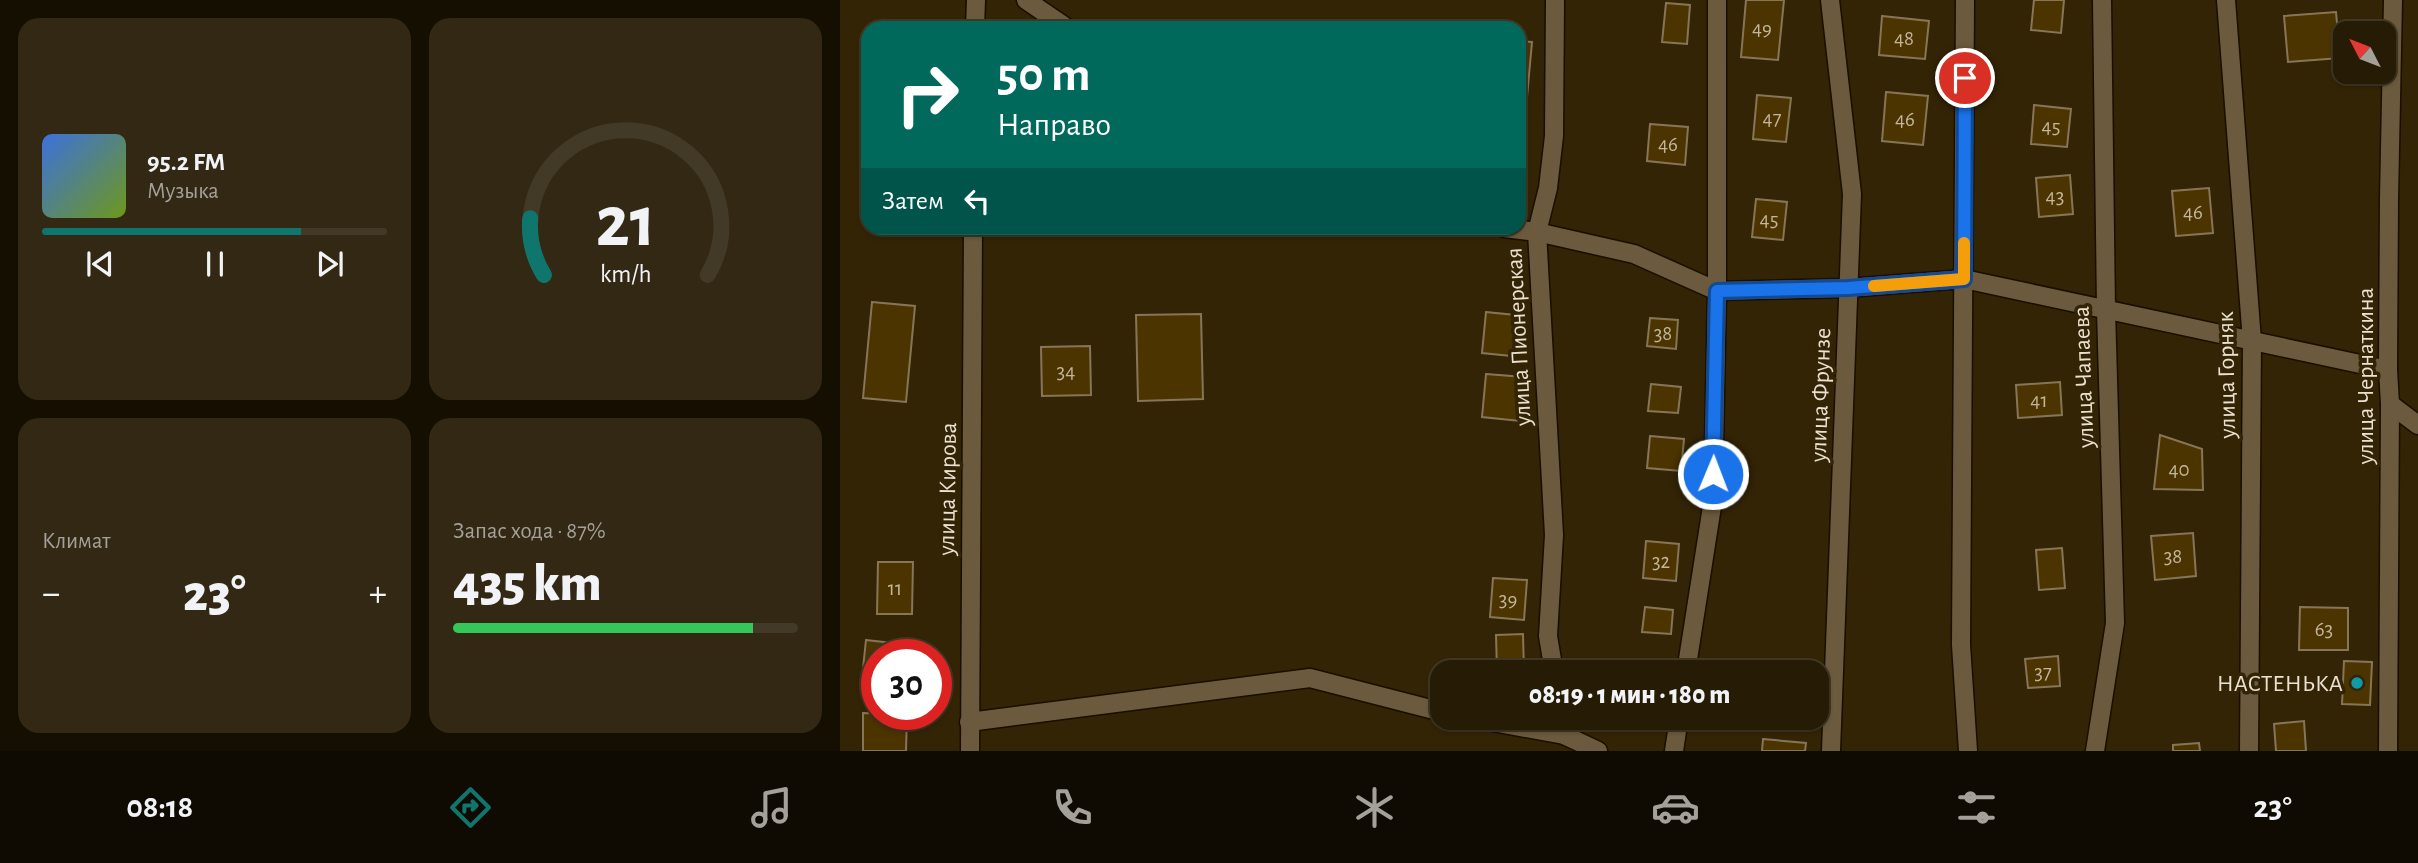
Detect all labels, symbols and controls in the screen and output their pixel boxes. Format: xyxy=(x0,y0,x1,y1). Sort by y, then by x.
house number: 49 xyxy=(1752,18,1772,39)
north arrow xyxy=(2333,21,2396,84)
map controls xyxy=(2333,21,2396,84)
house number: 48 xyxy=(1894,28,1914,49)
pin xyxy=(1935,48,1995,108)
icon: right xyxy=(882,49,973,140)
text: 50 m xyxy=(997,51,1091,100)
icon: arrive xyxy=(1946,59,1984,97)
house number: 47 xyxy=(1763,108,1782,129)
text: Направо xyxy=(997,109,1111,141)
house number: 46 xyxy=(1895,109,1915,130)
house number: 45 xyxy=(2042,116,2060,137)
house number: 46 xyxy=(1658,134,1678,155)
text: 95.2 FM xyxy=(147,149,225,175)
text: Музыка xyxy=(147,180,219,203)
icon: left xyxy=(958,182,996,220)
house number: 43 xyxy=(2046,186,2064,207)
text: 21 xyxy=(595,187,656,260)
text: Затем xyxy=(882,188,944,214)
house number: 46 xyxy=(2183,202,2203,223)
house number: 45 xyxy=(1760,209,1778,230)
icon: previous xyxy=(81,245,119,283)
icon: pause xyxy=(196,245,234,283)
icon: next xyxy=(311,245,349,283)
street label: улица Пионерская xyxy=(1502,247,1536,428)
text: km/h xyxy=(600,262,651,287)
street label: улица Чернаткина xyxy=(2354,287,2378,466)
street label: улица Чапаева xyxy=(2070,306,2099,449)
street label: улица Горняк xyxy=(2214,311,2240,440)
house number: 38 xyxy=(1654,323,1672,344)
street label: улица Фрунзе xyxy=(1807,327,1835,464)
house number: 34 xyxy=(1057,361,1075,382)
house number: 41 xyxy=(2030,390,2048,411)
street label: улица Кирова xyxy=(935,422,961,557)
position arrow xyxy=(1676,437,1750,511)
house number: 40 xyxy=(2168,459,2190,480)
text: Запас хода · 87% xyxy=(453,520,606,543)
text: Климат xyxy=(42,530,111,553)
house number: 38 xyxy=(2164,546,2182,567)
house number: 32 xyxy=(1652,551,1670,572)
text: 435 km xyxy=(453,558,602,610)
text: 23° xyxy=(183,568,246,620)
text: − xyxy=(42,575,60,613)
text: + xyxy=(369,575,387,613)
house number: 11 xyxy=(888,578,902,599)
house number: 39 xyxy=(1499,589,1517,610)
house number: 63 xyxy=(2315,619,2333,640)
speed limit sign: 30 xyxy=(861,639,952,730)
house number: 37 xyxy=(2034,662,2052,683)
place label: НАСТЕНЬКА xyxy=(2217,672,2343,696)
marker: НАСТЕНЬКА xyxy=(2349,675,2365,691)
text: 08:19 · 1 мин · 180 m xyxy=(1529,682,1730,708)
icon: directions xyxy=(446,783,495,832)
icon: music xyxy=(747,783,796,832)
icon: phone xyxy=(1048,783,1097,832)
icon: climate xyxy=(1350,783,1399,832)
icon: car xyxy=(1651,783,1700,832)
icon: filters xyxy=(1952,783,2001,832)
text: 08:18 xyxy=(126,791,193,823)
text: 23° xyxy=(2254,791,2292,823)

